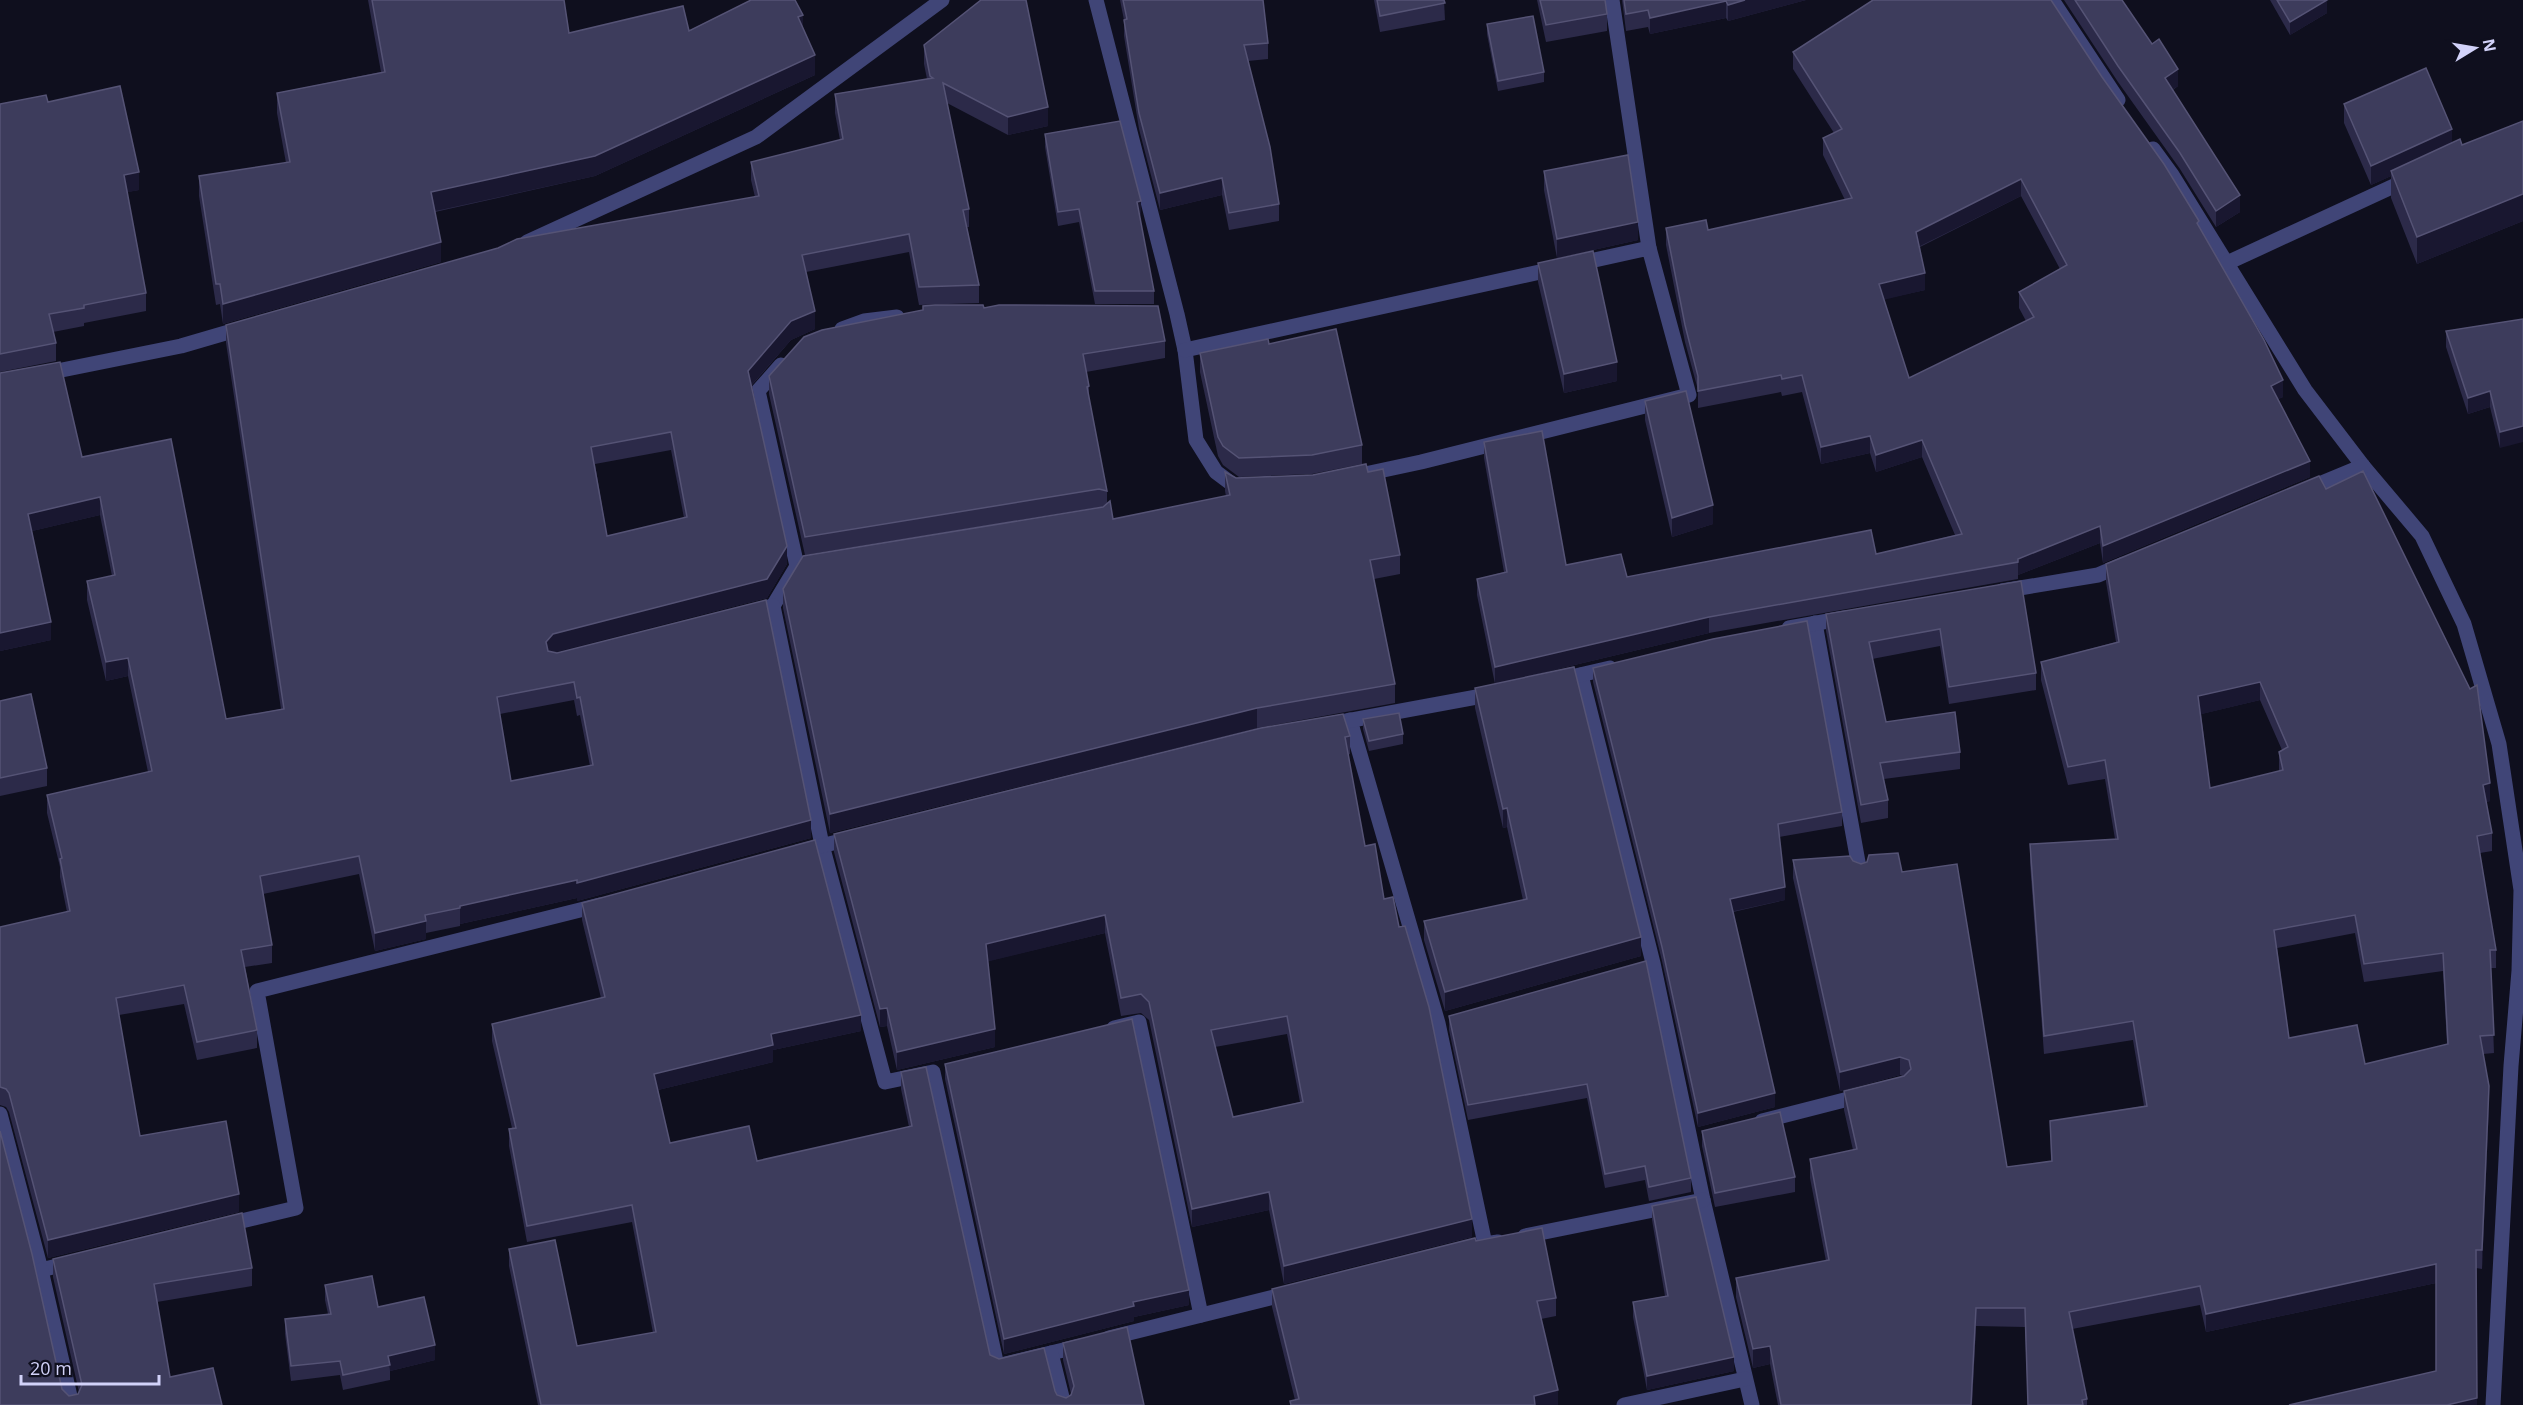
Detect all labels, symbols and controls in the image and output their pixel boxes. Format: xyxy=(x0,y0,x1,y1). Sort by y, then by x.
north arrow xyxy=(2445,18,2505,78)
text: N xyxy=(2478,37,2502,54)
scale bar xyxy=(21,1348,159,1386)
text: 20 m xyxy=(30,1356,72,1380)

